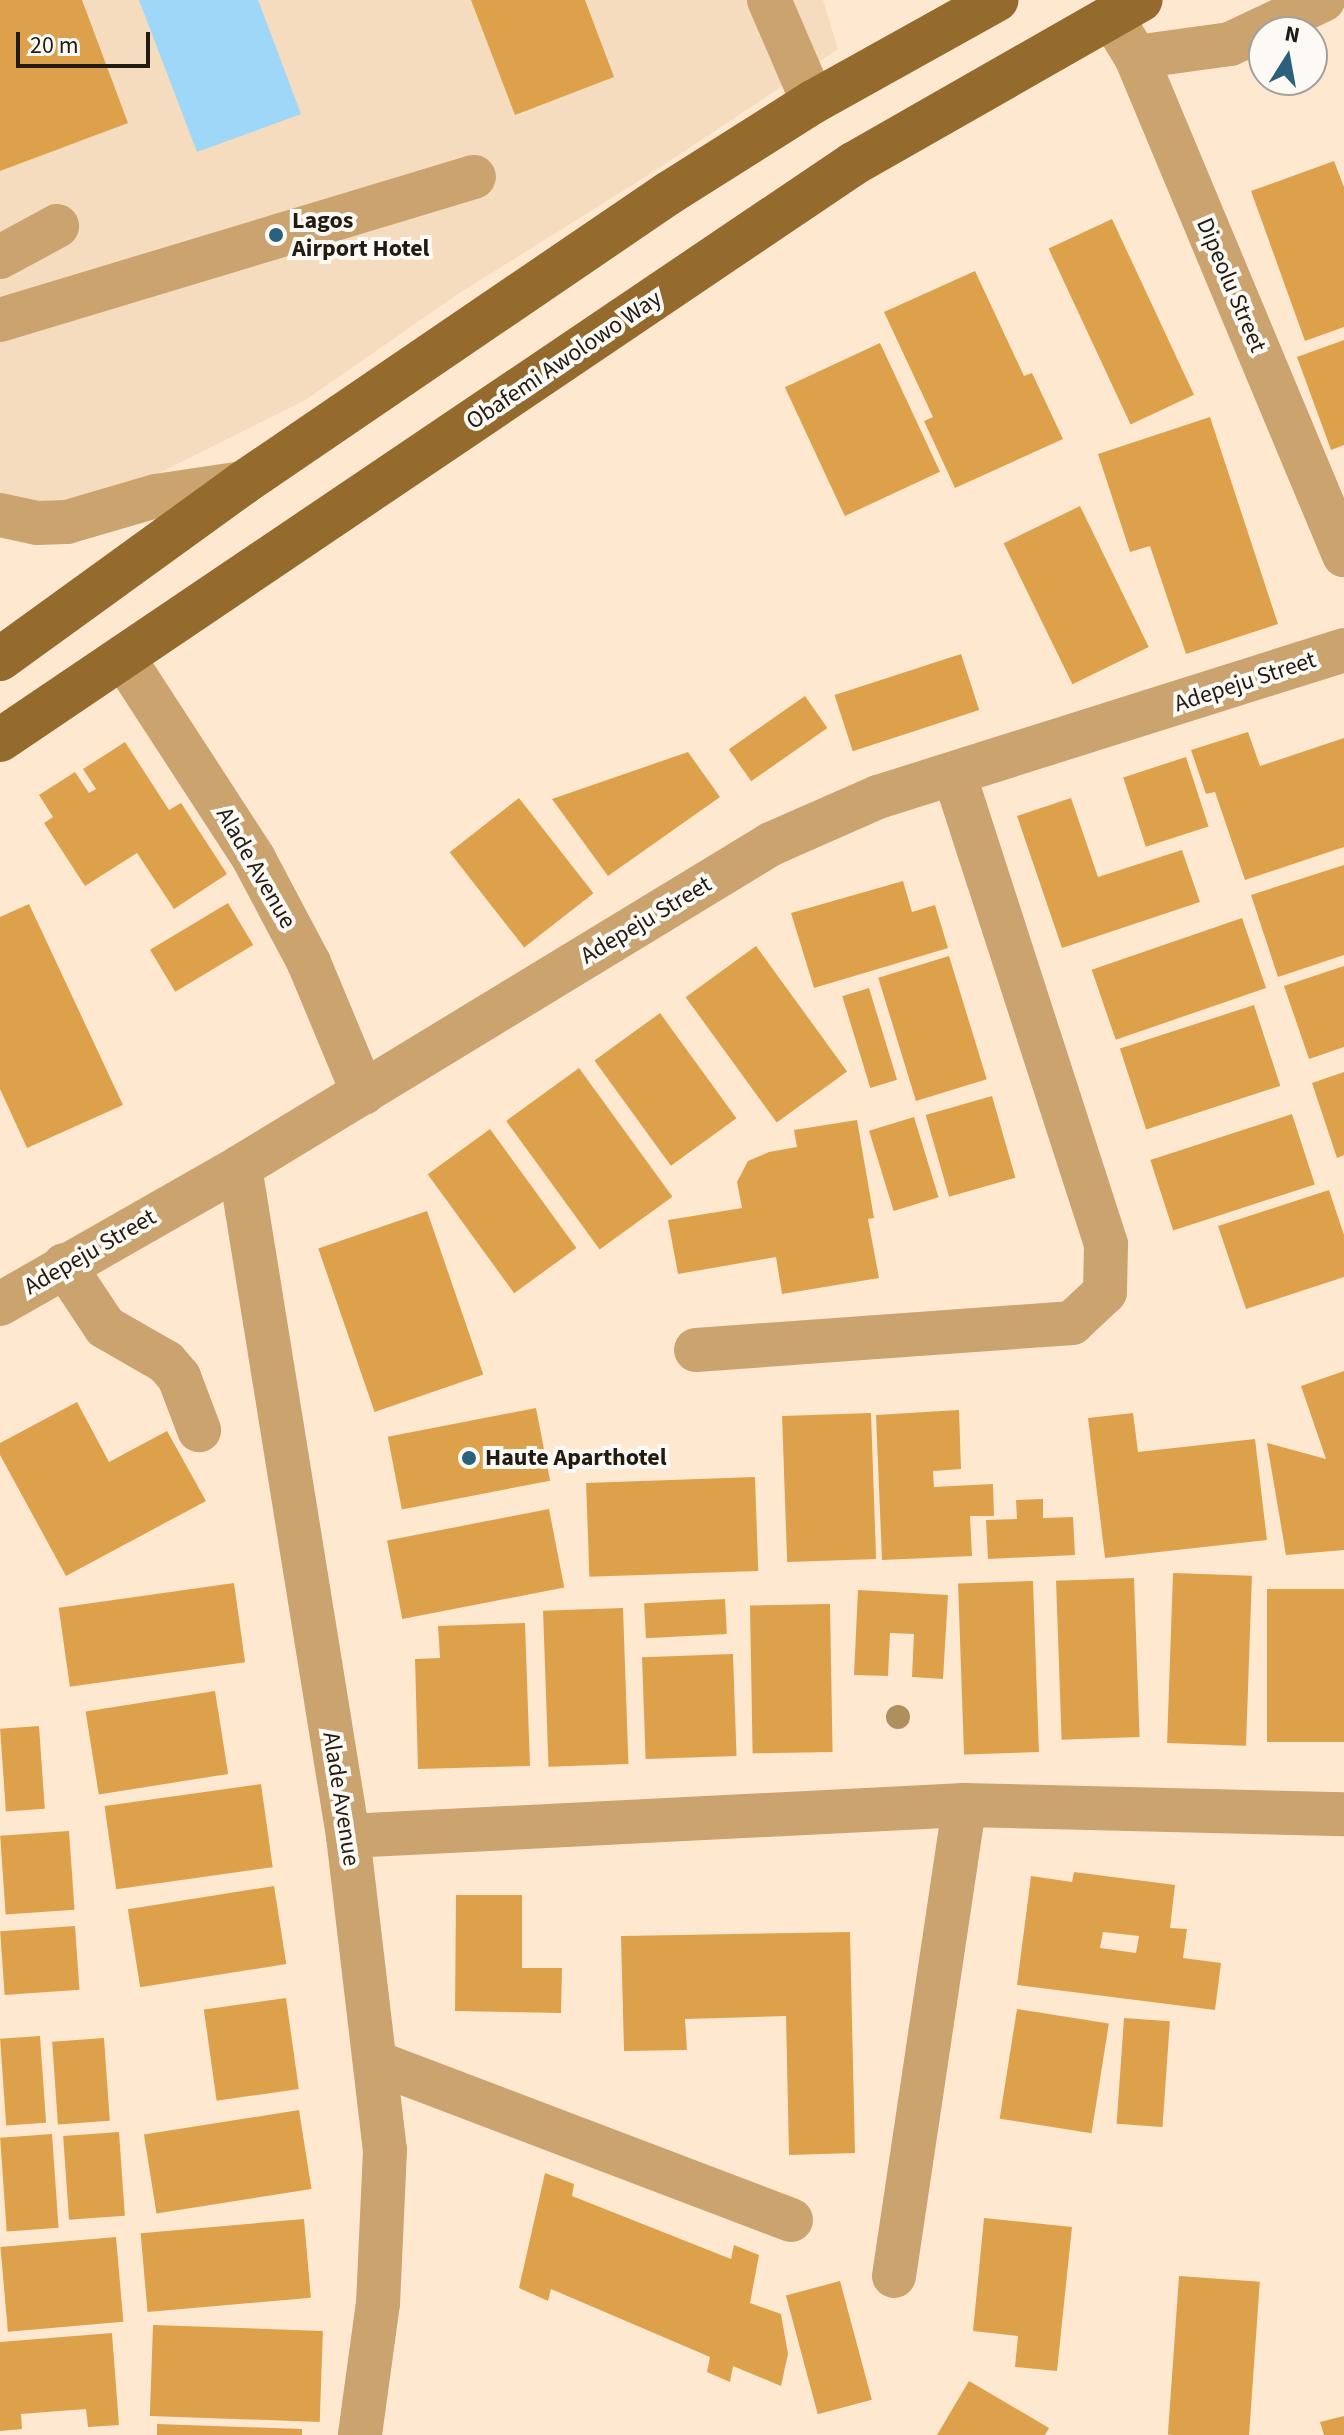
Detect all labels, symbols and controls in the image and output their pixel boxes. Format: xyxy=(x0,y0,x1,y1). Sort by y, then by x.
scale bar xyxy=(20,16,154,66)
north arrow xyxy=(1248,16,1328,96)
text: N xyxy=(1282,17,1302,52)
text: 20 m xyxy=(30,28,79,63)
place label: Lagos Airport Hotel xyxy=(292,207,429,263)
street label: Dipeolu Street xyxy=(1190,214,1272,356)
marker: Lagos Airport Hotel xyxy=(267,226,285,244)
street label: Obafemi Awolowo Way xyxy=(461,284,667,436)
street label: Adepeju Street xyxy=(1170,646,1320,718)
street label: Alade Avenue xyxy=(210,802,302,934)
street label: Adepeju Street xyxy=(575,870,717,970)
street label: Adepeju Street xyxy=(19,1203,161,1301)
place label: Haute Aparthotel xyxy=(485,1444,667,1472)
marker: Haute Aparthotel xyxy=(460,1449,478,1467)
street label: Alade Avenue xyxy=(316,1730,366,1868)

